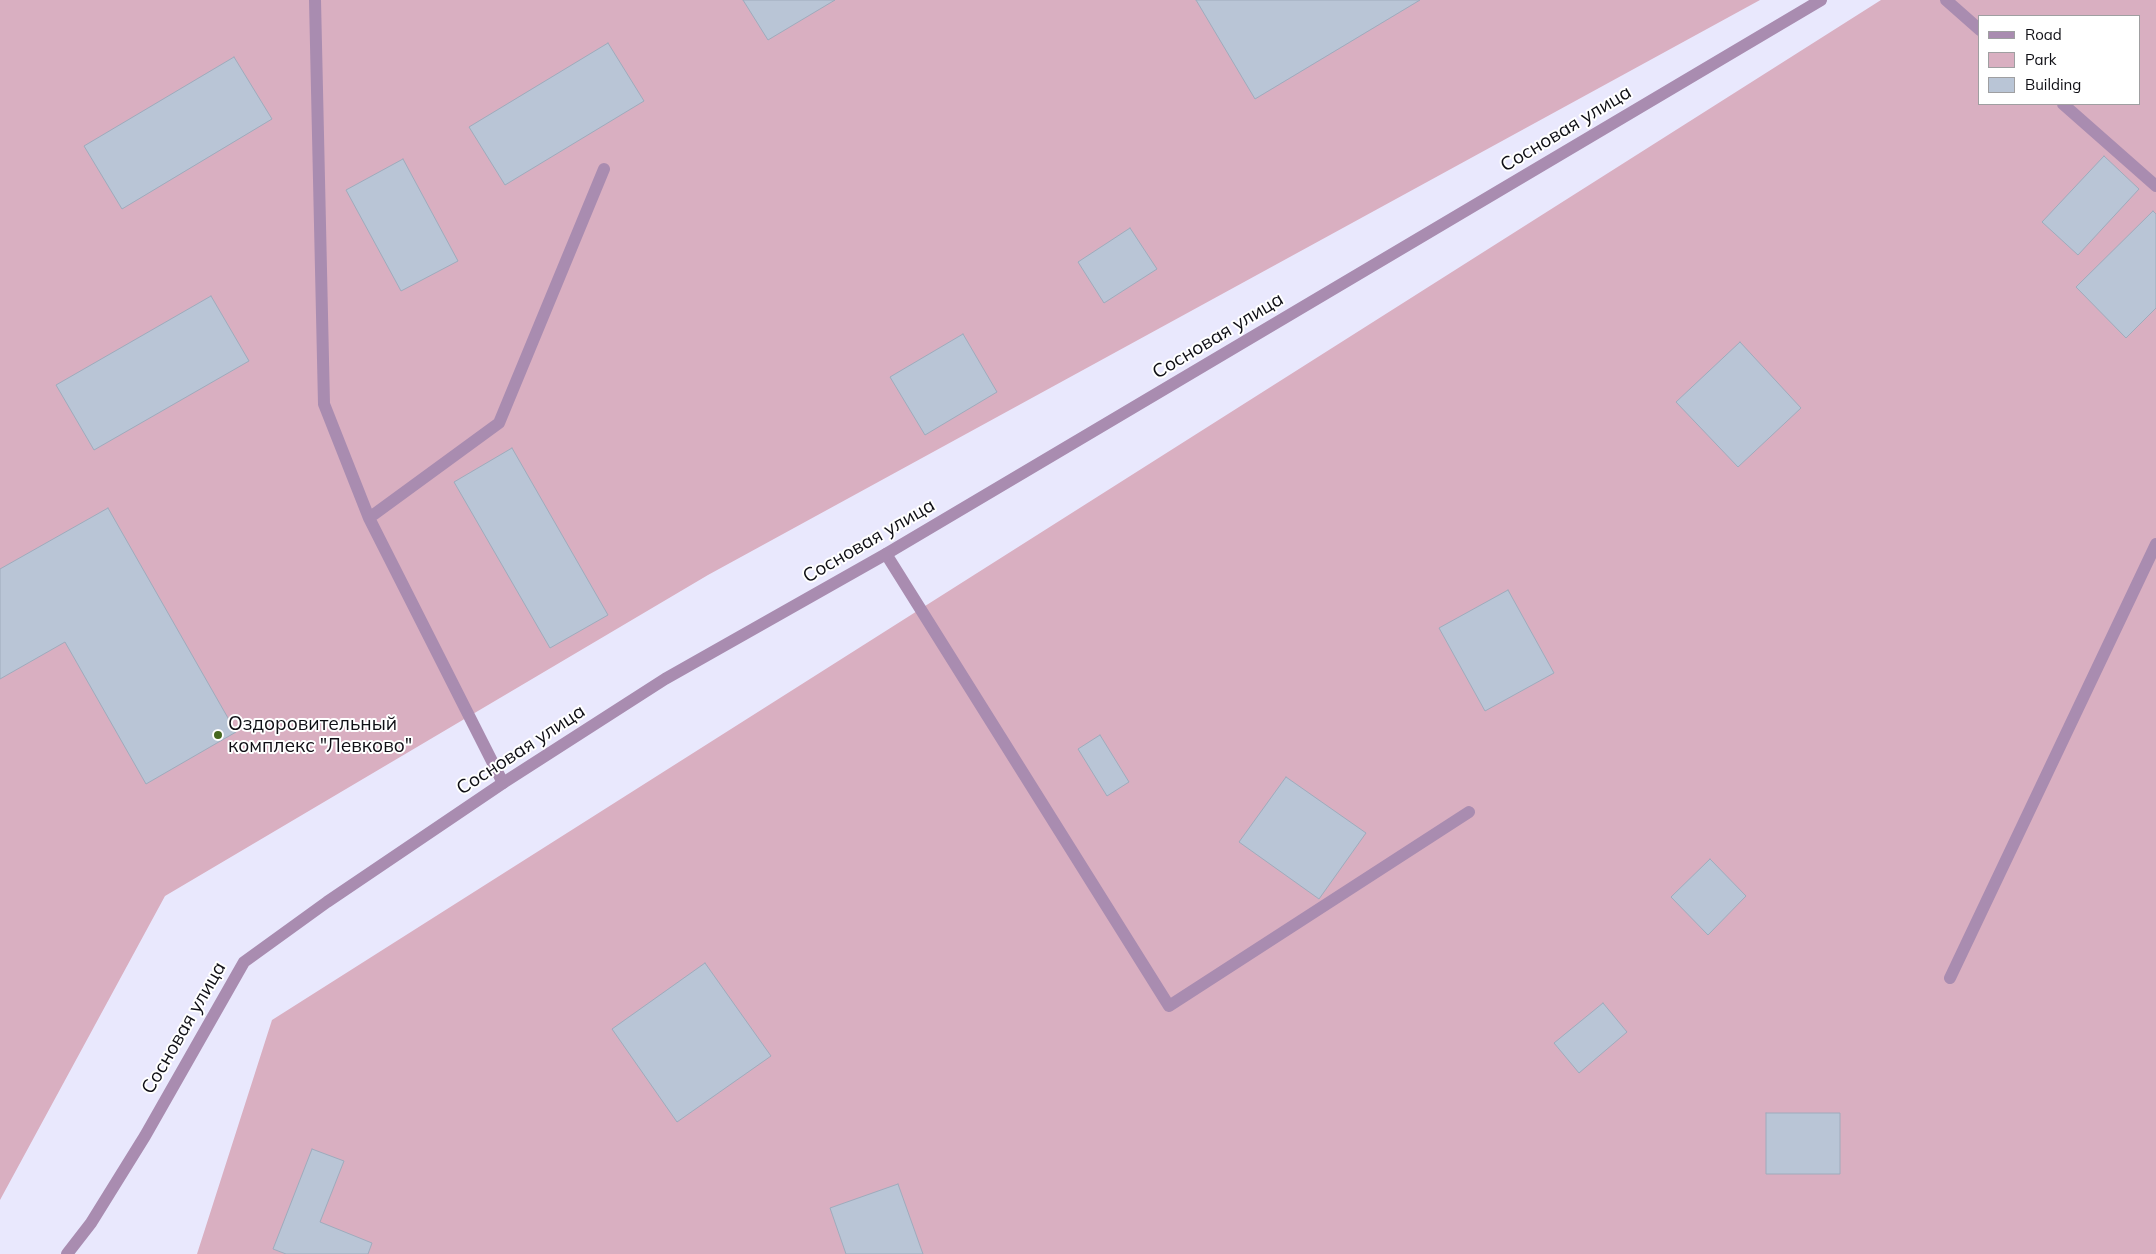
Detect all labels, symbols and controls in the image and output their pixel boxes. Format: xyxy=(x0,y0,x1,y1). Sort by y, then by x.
legend xyxy=(1978,15,2141,105)
text: Road xyxy=(2025,25,2062,44)
text: Park xyxy=(2025,50,2057,69)
text: Building xyxy=(2025,75,2081,94)
street label: Сосновая улица xyxy=(1496,81,1636,177)
street label: Сосновая улица xyxy=(1148,288,1288,384)
street label: Сосновая улица xyxy=(799,494,939,588)
street label: Сосновая улица xyxy=(452,700,590,800)
place label: Оздоровительный комплекс "Левково" xyxy=(228,713,412,757)
marker: Оздоровительный комплекс "Левково" xyxy=(212,729,224,741)
street label: Сосновая улица xyxy=(137,958,231,1098)

